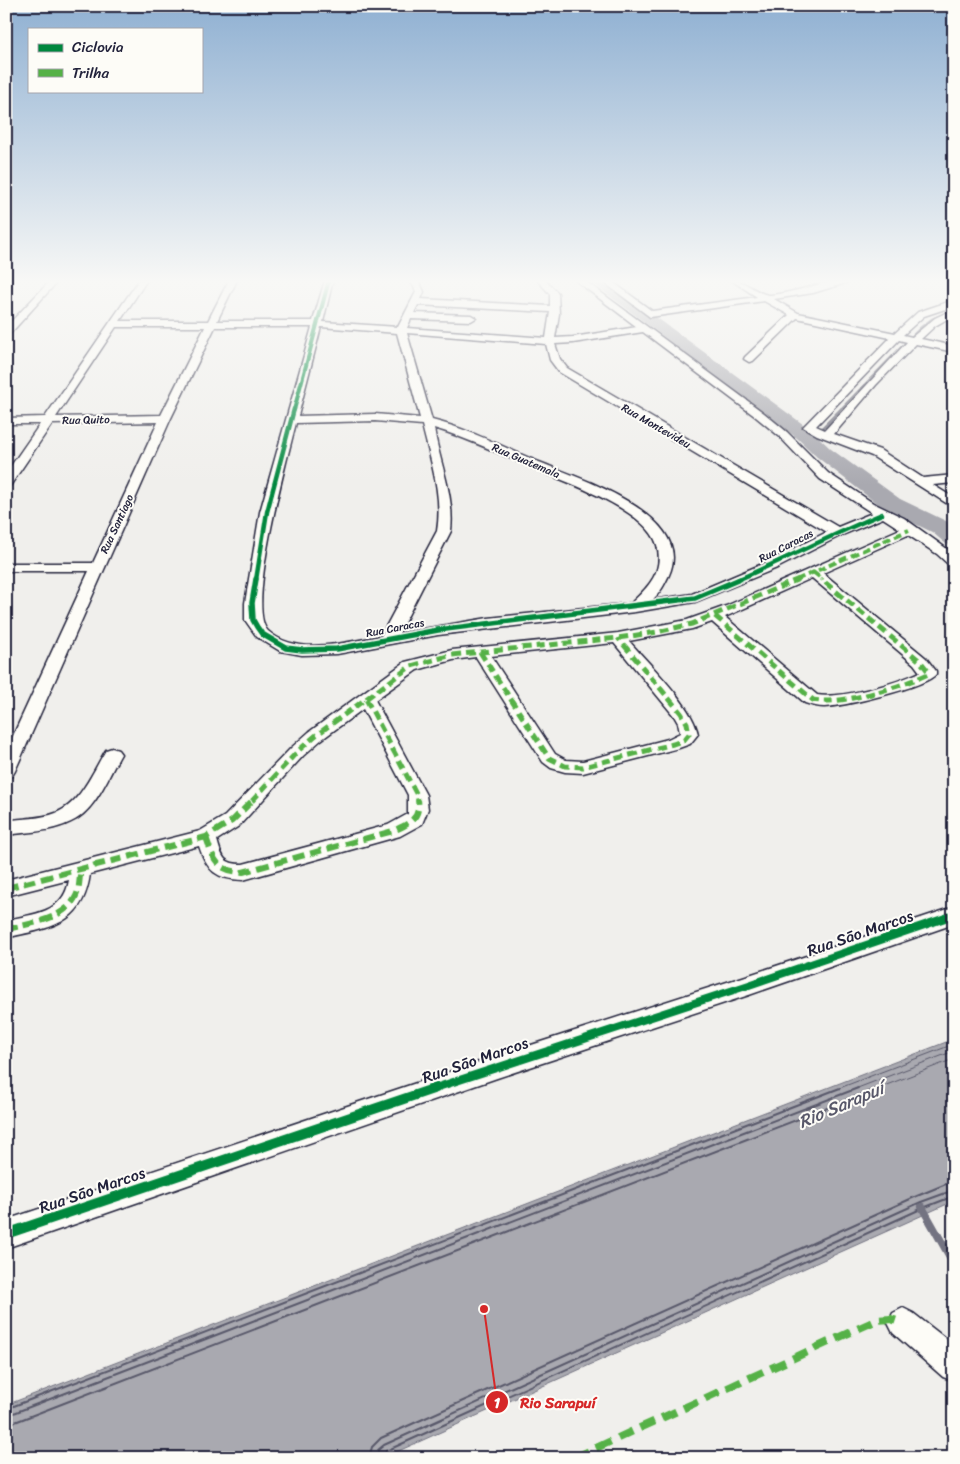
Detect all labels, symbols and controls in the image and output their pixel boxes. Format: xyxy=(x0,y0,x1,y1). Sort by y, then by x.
legend xyxy=(28,28,202,92)
text: Ciclovia xyxy=(72,34,124,60)
text: Trilha xyxy=(72,60,109,86)
street label: Rua Montevideu xyxy=(618,398,694,454)
street label: Rua Quito xyxy=(62,410,110,430)
street label: Rua Guatemala xyxy=(489,438,563,484)
street label: Rua Santiago xyxy=(95,491,139,557)
street label: Rua Caracas xyxy=(755,524,817,568)
street label: Rua Caracas xyxy=(364,613,426,643)
street label: Rua Sāo Marcos xyxy=(803,901,918,965)
street label: Rua Sāo Marcos xyxy=(418,1028,533,1092)
water label: Rio Sarapuí xyxy=(793,1071,894,1137)
street label: Rua Sāo Marcos xyxy=(35,1158,150,1222)
callout: Rio Sarapuí xyxy=(485,1387,605,1417)
text: 1 xyxy=(494,1390,501,1416)
text: Rio Sarapuí xyxy=(519,1390,598,1416)

